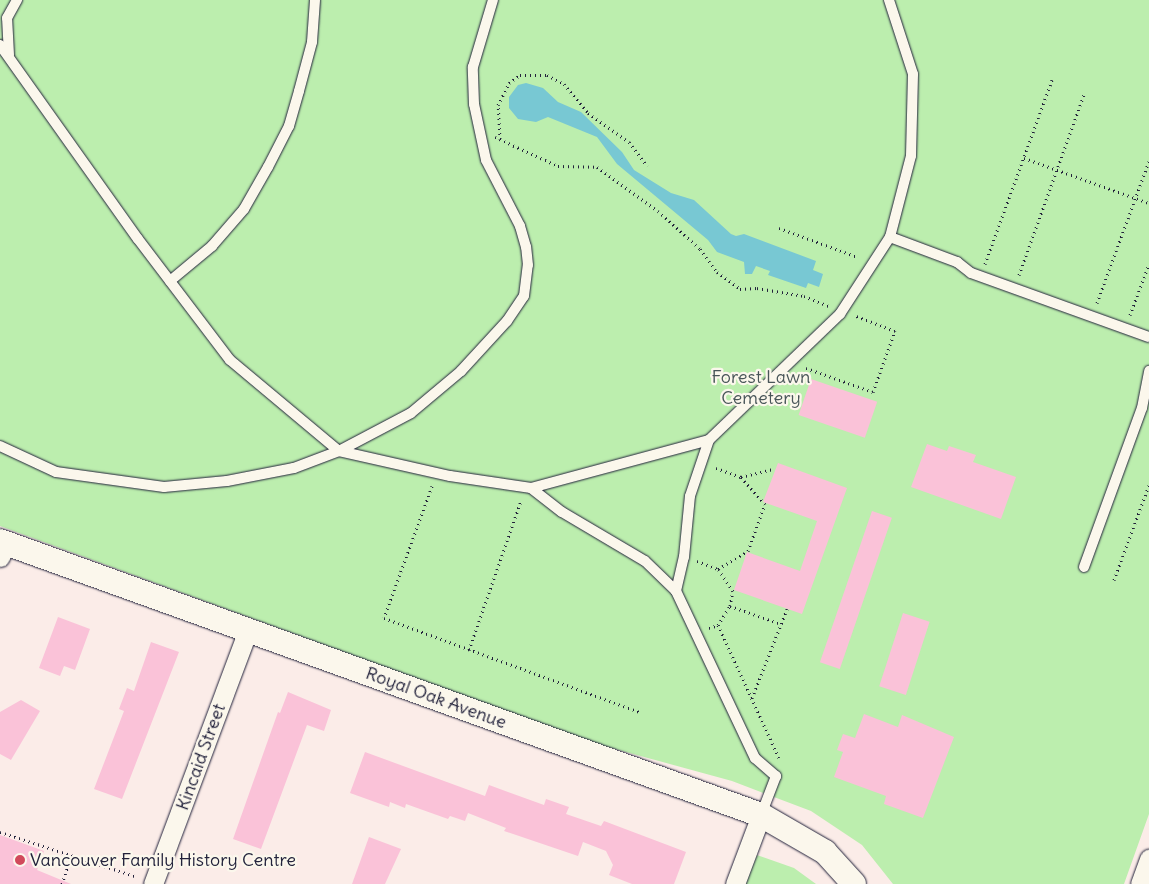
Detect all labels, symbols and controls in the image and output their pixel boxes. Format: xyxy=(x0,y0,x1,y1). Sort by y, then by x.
park label: Forest Lawn Cemetery xyxy=(711,367,811,409)
street label: Royal Oak Avenue xyxy=(363,662,509,734)
street label: Kincaid Street xyxy=(172,701,230,813)
place label: Vancouver Family History Centre xyxy=(30,849,296,871)
marker: Vancouver Family History Centre xyxy=(14,854,26,866)

